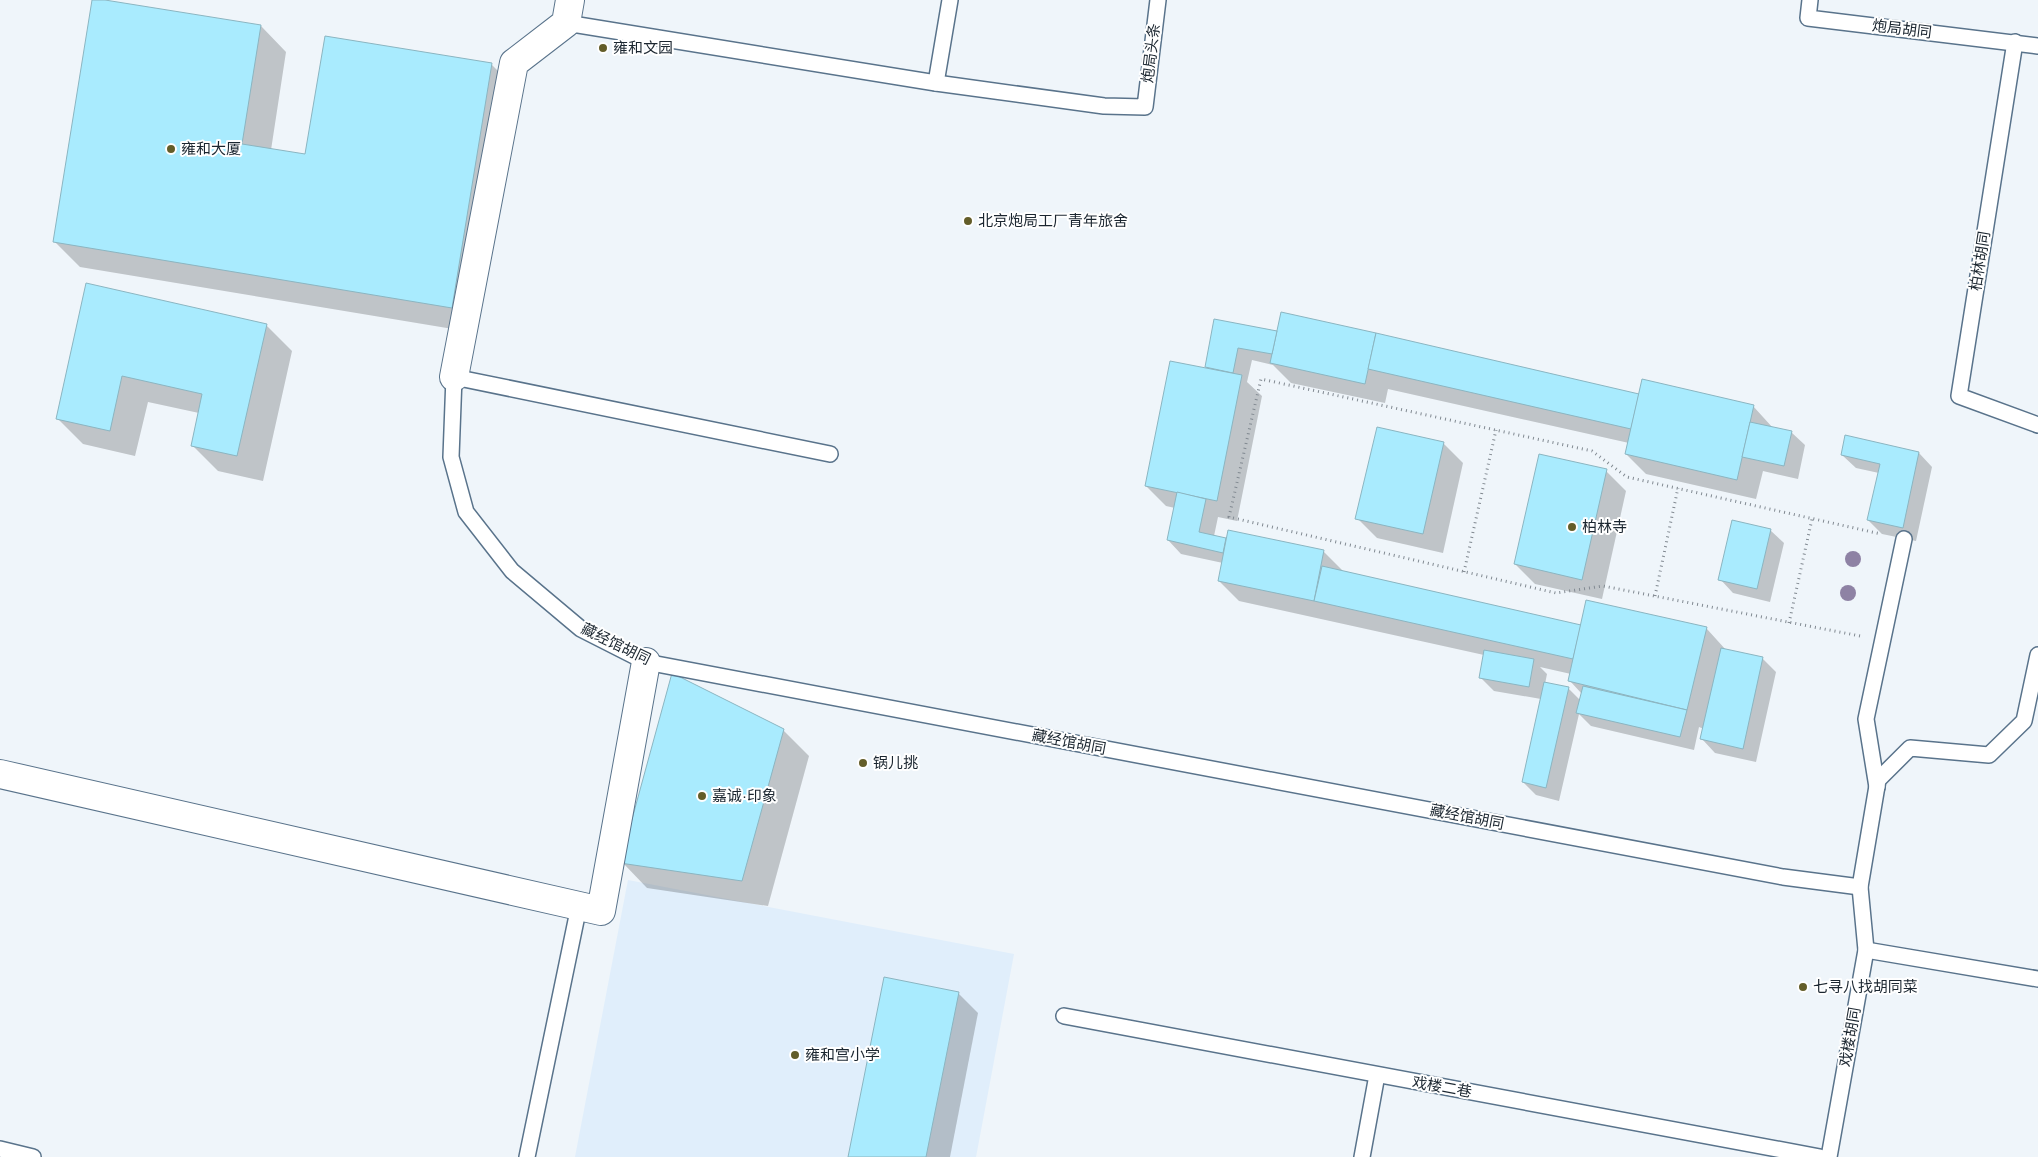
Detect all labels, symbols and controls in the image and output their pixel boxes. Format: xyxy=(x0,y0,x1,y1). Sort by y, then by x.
street label: 炮局胡同 xyxy=(1871,16,1933,41)
street label: 炮局头条 xyxy=(1138,22,1163,84)
place label: 雍和文园 xyxy=(613,39,673,56)
marker: 雍和文园 xyxy=(597,42,609,54)
place label: 雍和大厦 xyxy=(181,140,241,157)
marker: 雍和大厦 xyxy=(165,143,177,155)
place label: 北京炮局工厂青年旅舍 xyxy=(978,212,1128,229)
marker: 北京炮局工厂青年旅舍 xyxy=(962,215,974,227)
street label: 柏林胡同 xyxy=(1966,230,1993,292)
place label: 柏林寺 xyxy=(1582,518,1627,535)
marker: 柏林寺 xyxy=(1566,521,1578,533)
street label: 藏经馆胡同 xyxy=(579,619,654,668)
street label: 藏经馆胡同 xyxy=(1031,726,1108,757)
place label: 锅儿挑 xyxy=(873,754,918,771)
marker: 锅儿挑 xyxy=(857,757,869,769)
place label: 嘉诚·印象 xyxy=(712,787,777,804)
marker: 嘉诚·印象 xyxy=(696,790,708,802)
street label: 藏经馆胡同 xyxy=(1429,801,1506,832)
place label: 七寻八找胡同菜 xyxy=(1813,978,1918,995)
marker: 七寻八找胡同菜 xyxy=(1797,981,1809,993)
street label: 戏楼胡同 xyxy=(1836,1006,1863,1068)
place label: 雍和宫小学 xyxy=(805,1046,880,1063)
marker: 雍和宫小学 xyxy=(789,1049,801,1061)
street label: 戏楼二巷 xyxy=(1411,1073,1473,1100)

